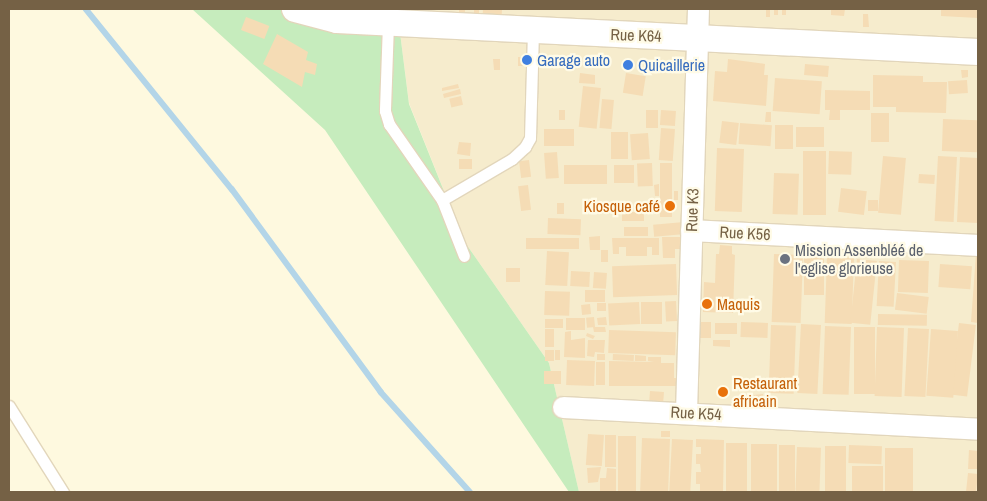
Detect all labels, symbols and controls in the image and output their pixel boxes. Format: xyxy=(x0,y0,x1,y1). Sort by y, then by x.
street label: Rue K64 xyxy=(610,25,662,45)
place label: Garage auto xyxy=(537,50,610,70)
marker: Garage auto xyxy=(521,54,533,66)
place label: Quicaillerie xyxy=(638,55,705,75)
marker: Quicaillerie xyxy=(622,59,634,71)
street label: Rue K3 xyxy=(682,188,702,232)
place label: Kiosque café xyxy=(583,196,660,216)
marker: Kiosque café xyxy=(664,200,676,212)
street label: Rue K56 xyxy=(719,222,771,244)
place label: Mission Assenbléé de l'eglise glorieuse xyxy=(795,240,924,278)
marker: Mission Assenbléé de l'eglise glorieuse xyxy=(779,253,791,265)
place label: Maquis xyxy=(717,294,760,314)
marker: Maquis xyxy=(701,298,713,310)
place label: Restaurant africain xyxy=(733,373,797,411)
marker: Restaurant africain xyxy=(717,386,729,398)
street label: Rue K54 xyxy=(670,402,722,424)

